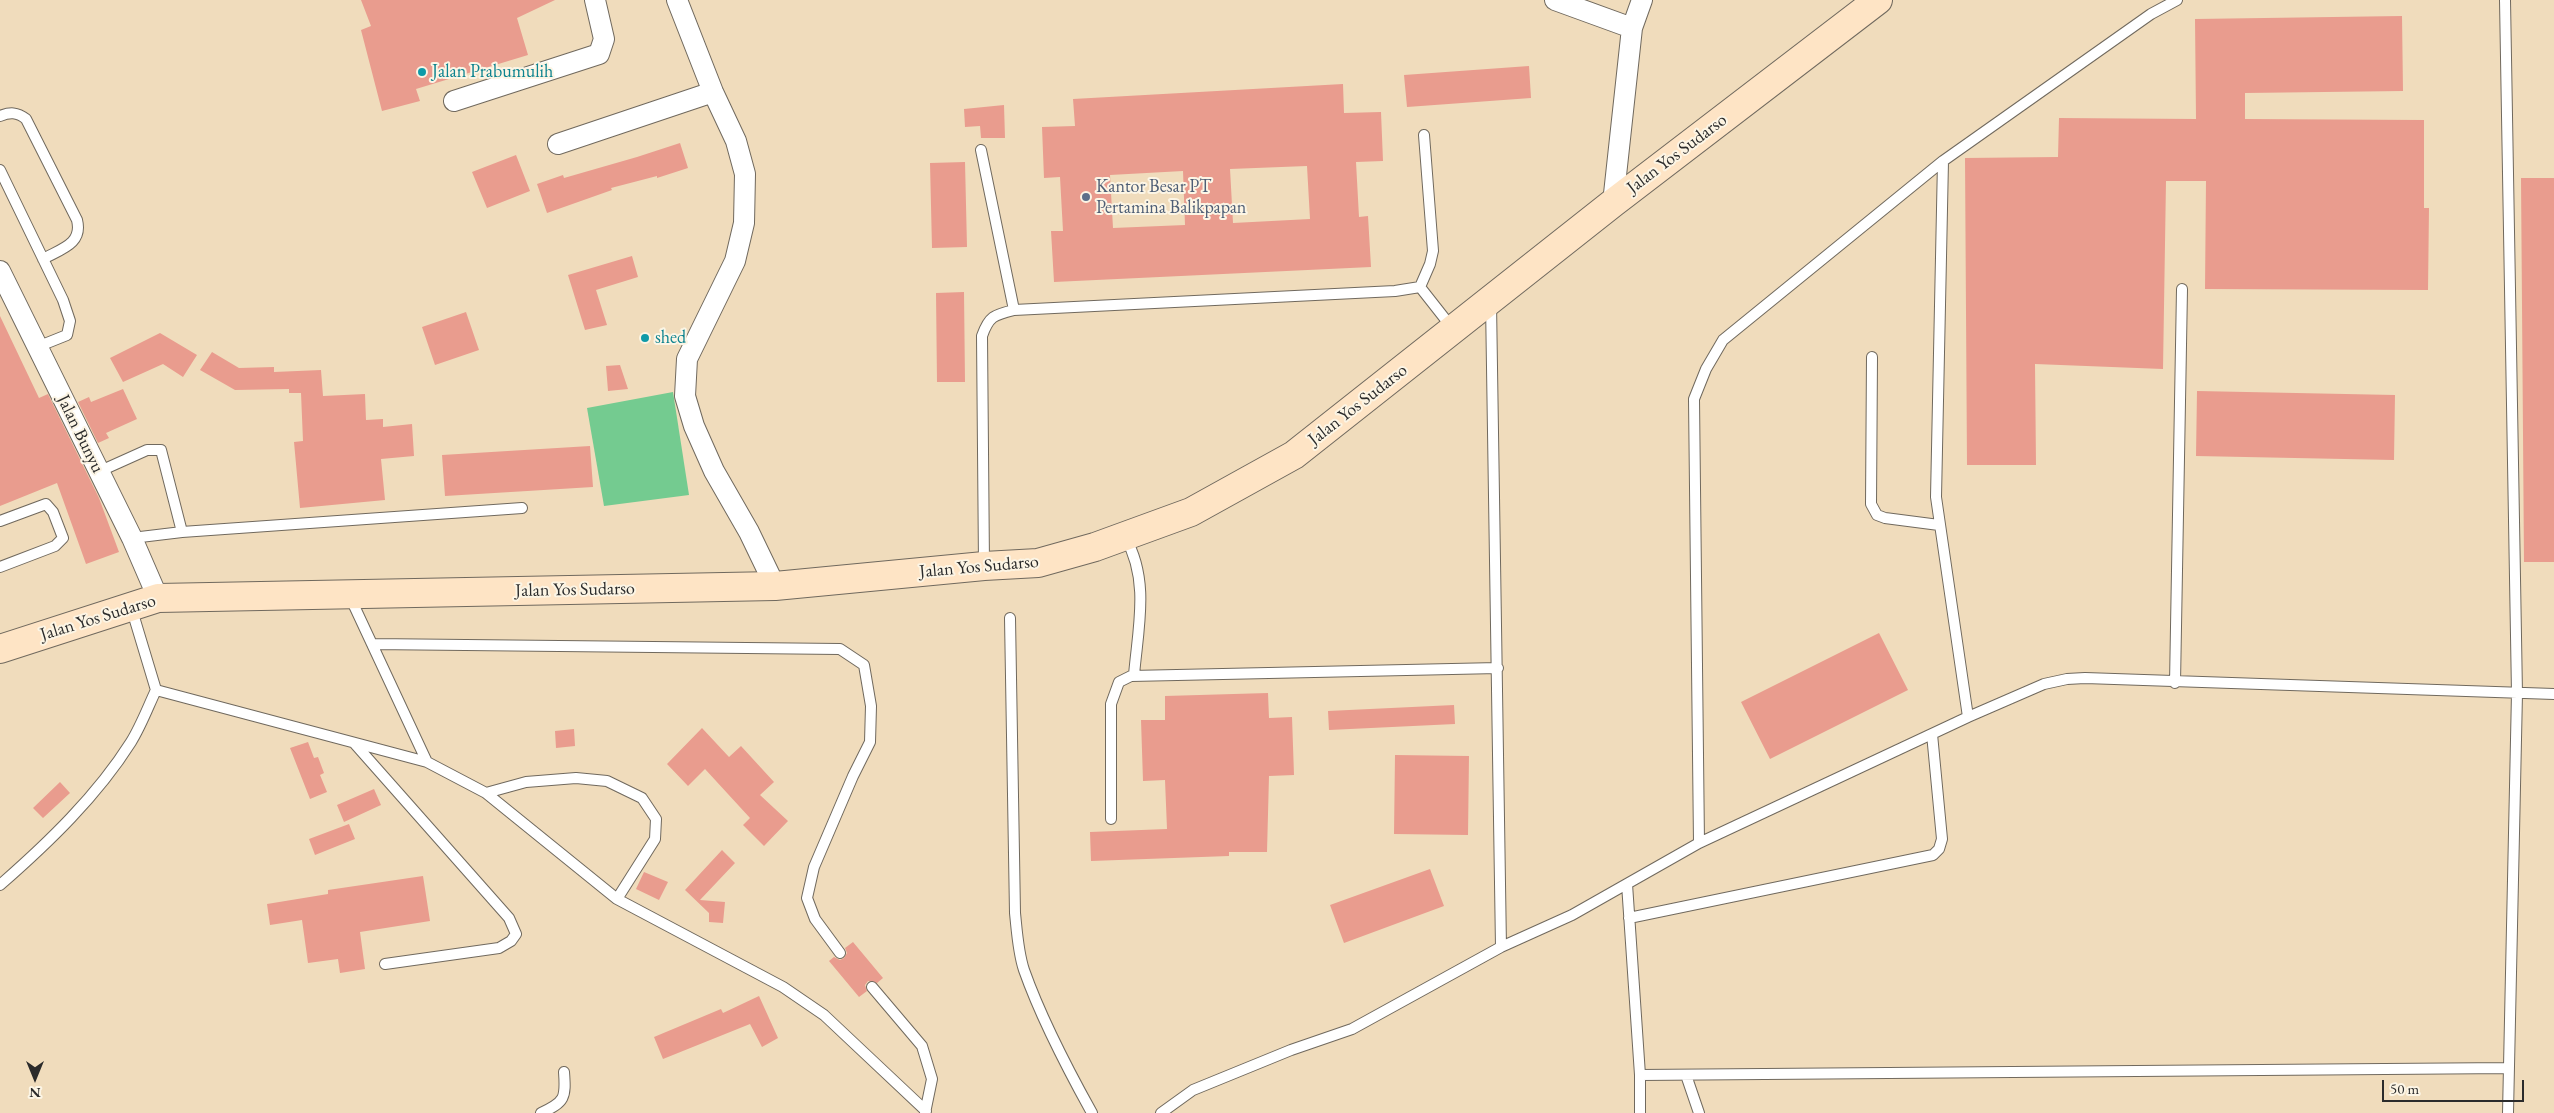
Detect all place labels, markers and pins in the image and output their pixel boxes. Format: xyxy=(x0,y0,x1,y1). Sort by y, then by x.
place label: Jalan Prabumulih xyxy=(432,61,553,83)
marker: Jalan Prabumulih xyxy=(416,66,428,78)
place label: Kantor Besar PT Pertamina Balikpapan xyxy=(1096,176,1246,218)
marker: Kantor Besar PT Pertamina Balikpapan xyxy=(1080,191,1092,203)
place label: shed xyxy=(655,327,686,349)
marker: shed xyxy=(639,332,651,344)

